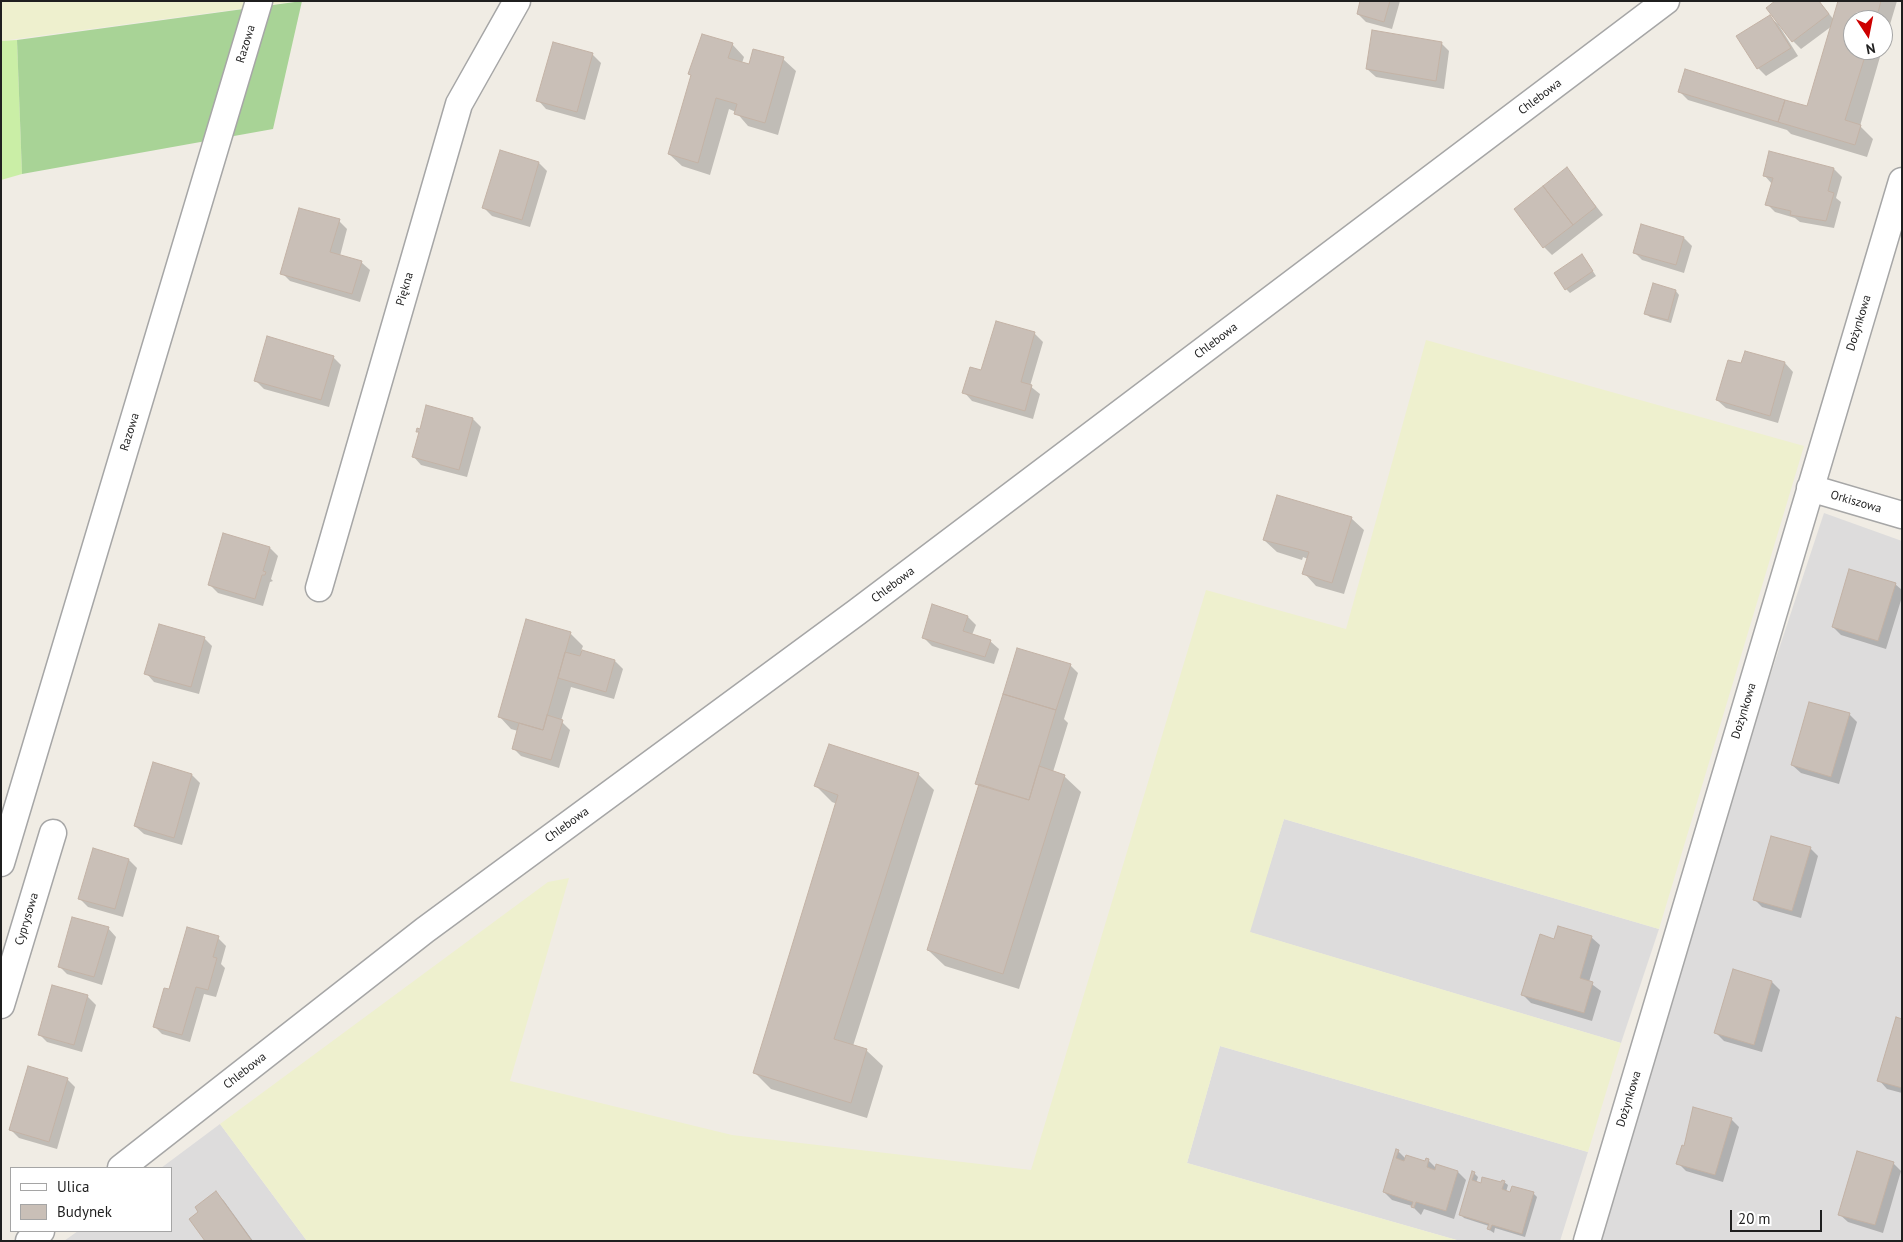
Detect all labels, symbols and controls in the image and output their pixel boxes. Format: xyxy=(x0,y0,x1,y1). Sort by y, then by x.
north arrow xyxy=(1843,10,1893,60)
street label: Razowa xyxy=(233,23,259,65)
text: N xyxy=(1864,39,1877,58)
street label: Chlebowa xyxy=(1515,76,1565,118)
street label: Piękna xyxy=(393,271,417,307)
street label: Dożynkowa xyxy=(1844,293,1874,353)
street label: Chlebowa xyxy=(1191,320,1241,362)
street label: Razowa xyxy=(117,411,143,453)
street label: Orkiszowa xyxy=(1829,488,1883,516)
street label: Chlebowa xyxy=(868,564,918,606)
street label: Dożynkowa xyxy=(1729,681,1759,741)
street label: Chlebowa xyxy=(542,804,592,846)
street label: Cyprysowa xyxy=(12,891,42,947)
street label: Chlebowa xyxy=(221,1050,269,1092)
street label: Dożynkowa xyxy=(1614,1069,1644,1129)
legend xyxy=(10,1167,172,1232)
text: Ulica xyxy=(57,1177,89,1196)
scale bar xyxy=(1733,1200,1826,1232)
text: Budynek xyxy=(57,1202,112,1221)
text: 20 m xyxy=(1738,1209,1771,1228)

